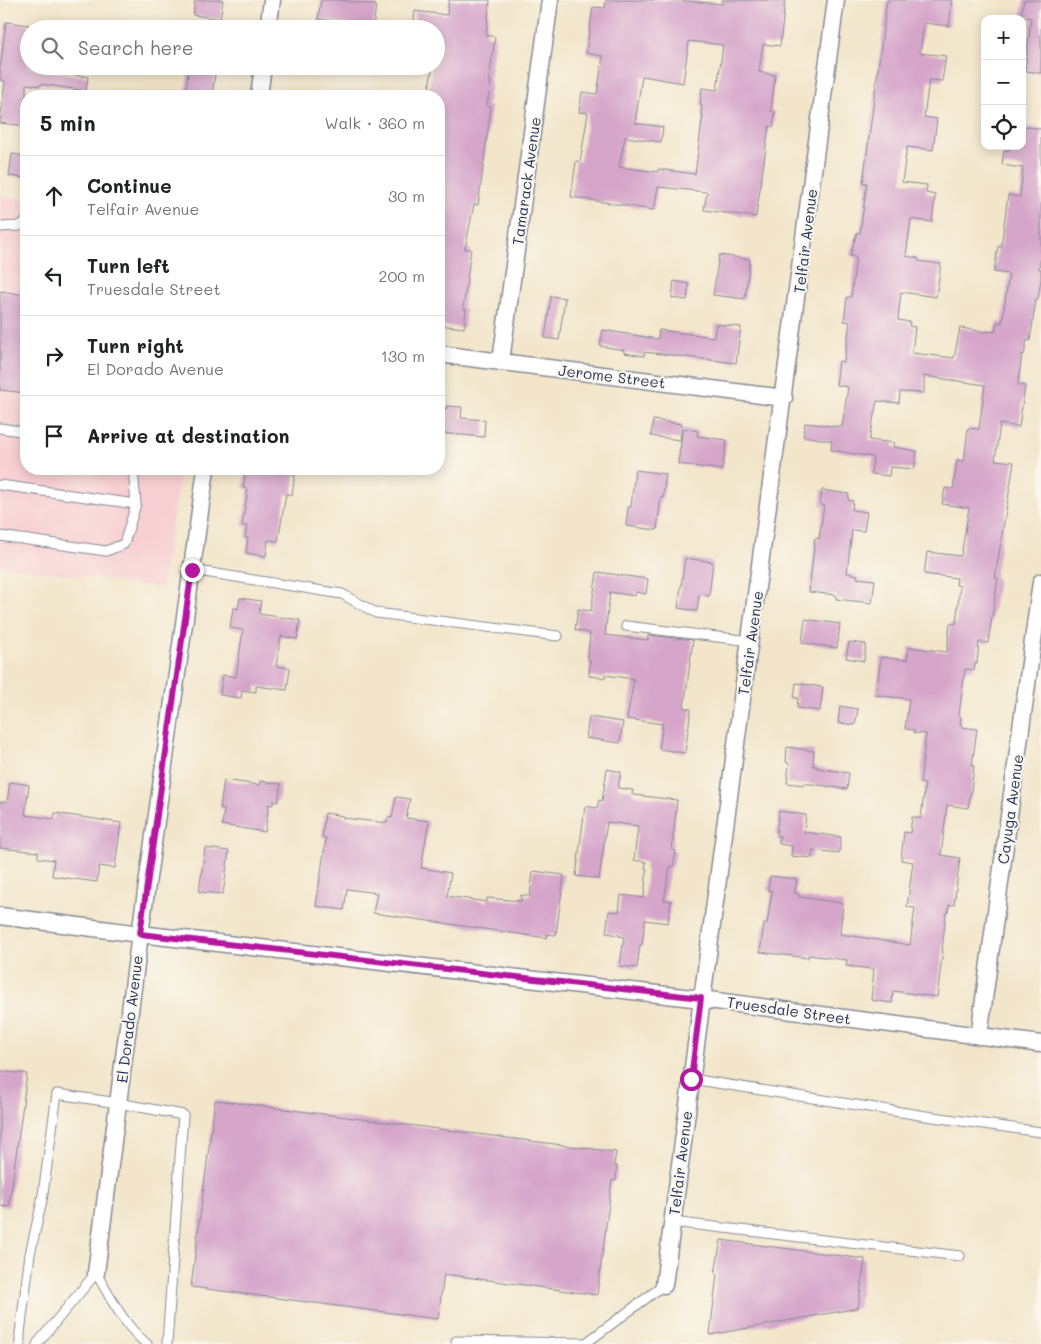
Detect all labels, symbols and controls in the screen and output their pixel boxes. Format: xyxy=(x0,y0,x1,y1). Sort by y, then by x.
map controls xyxy=(981,15,1026,150)
button: + xyxy=(981,15,1026,60)
search box xyxy=(20,20,445,75)
icon: search xyxy=(38,34,66,62)
text: Search here xyxy=(78,35,194,60)
button: − xyxy=(981,60,1026,105)
button: locate xyxy=(981,105,1026,150)
text: 5 min xyxy=(40,109,96,136)
text: Walk · 360 m xyxy=(324,112,425,133)
street label: Tamarack Avenue xyxy=(507,116,545,246)
text: Continue xyxy=(87,173,172,198)
icon: ahead xyxy=(40,182,68,210)
text: 30 m xyxy=(388,185,425,206)
street label: Telfair Avenue xyxy=(789,187,821,295)
text: Telfair Avenue xyxy=(87,198,199,219)
text: Turn left xyxy=(87,253,170,278)
icon: left xyxy=(40,262,68,290)
text: 200 m xyxy=(378,265,425,286)
text: Truesdale Street xyxy=(87,278,220,299)
text: Turn right xyxy=(87,333,184,358)
icon: right xyxy=(40,342,68,370)
text: 130 m xyxy=(381,345,425,366)
text: El Dorado Avenue xyxy=(87,358,224,379)
street label: Jerome Street xyxy=(557,360,667,392)
icon: arrive xyxy=(40,422,68,450)
text: Arrive at destination xyxy=(87,423,290,448)
route end xyxy=(181,559,204,582)
street label: Telfair Avenue xyxy=(733,589,767,697)
street label: Cayuga Avenue xyxy=(992,753,1028,865)
street label: El Dorado Avenue xyxy=(111,954,147,1084)
street label: Truesdale Street xyxy=(726,991,852,1029)
route start xyxy=(680,1068,703,1091)
street label: Telfair Avenue xyxy=(664,1109,696,1217)

